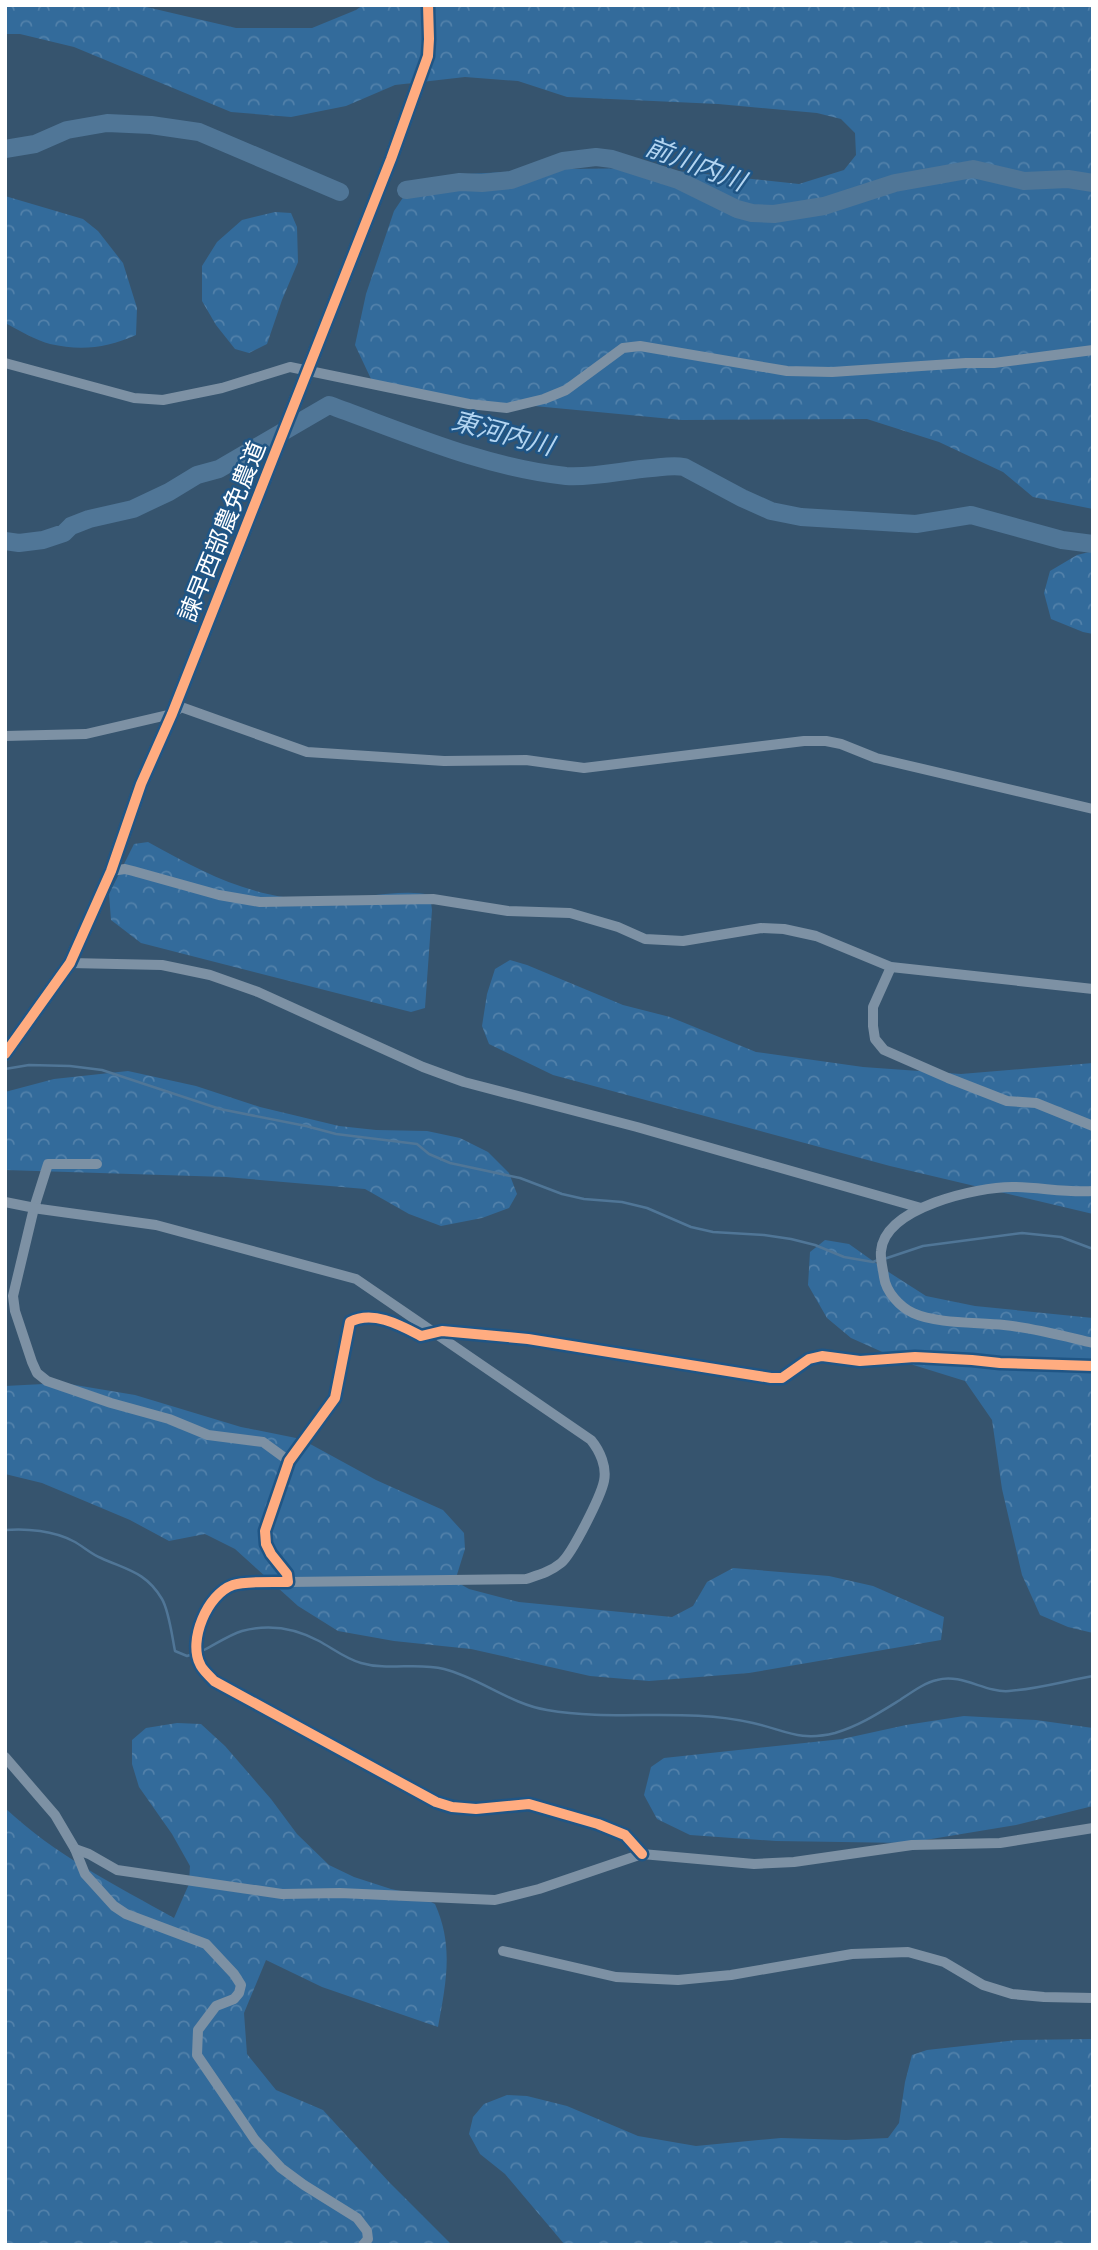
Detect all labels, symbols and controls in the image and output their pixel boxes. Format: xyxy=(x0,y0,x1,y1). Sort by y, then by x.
water label: 前川内川 xyxy=(641,128,754,200)
water label: 東河内川 xyxy=(448,401,561,464)
street label: 諫早西部農免農道 xyxy=(170,436,272,626)

